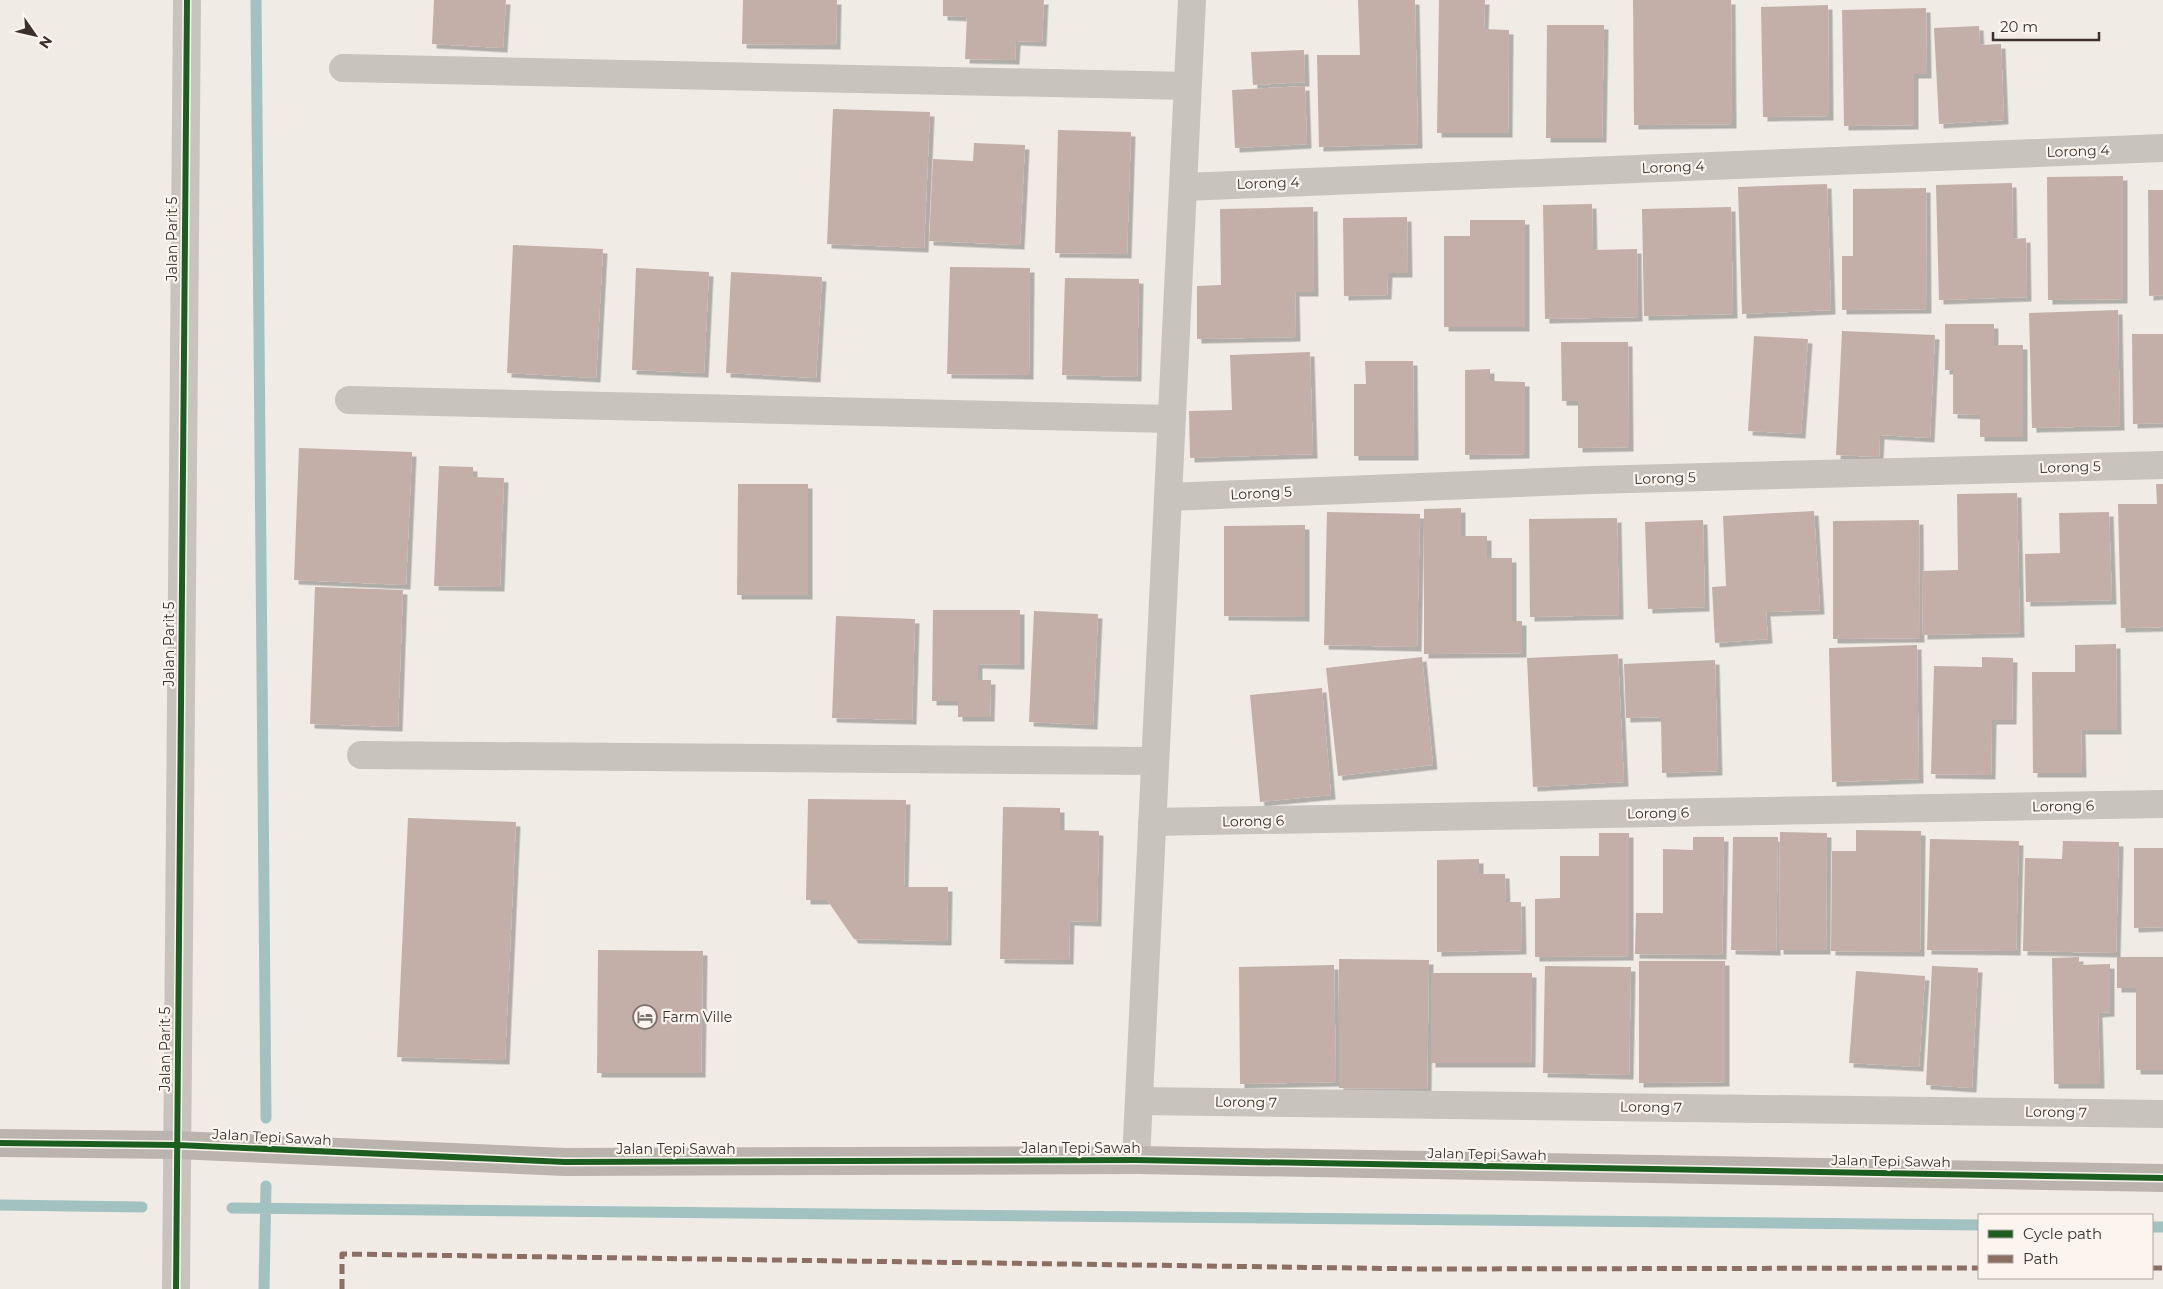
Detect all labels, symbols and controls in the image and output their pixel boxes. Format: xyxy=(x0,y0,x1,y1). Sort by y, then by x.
north arrow xyxy=(10,10,60,60)
scale bar xyxy=(1993,10,2099,42)
text: 20 m xyxy=(2000,17,2038,36)
text: N xyxy=(35,33,56,52)
street label: Lorong 4 xyxy=(2046,141,2111,161)
street label: Lorong 4 xyxy=(1641,157,1706,177)
street label: Lorong 4 xyxy=(1236,173,1301,193)
street label: Jalan Parit 5 xyxy=(163,196,181,282)
street label: Lorong 5 xyxy=(2039,457,2101,477)
street label: Lorong 5 xyxy=(1634,468,1696,488)
street label: Lorong 5 xyxy=(1230,482,1292,504)
street label: Jalan Parit 5 xyxy=(160,601,178,687)
street label: Lorong 6 xyxy=(2032,796,2095,816)
street label: Lorong 6 xyxy=(1627,803,1690,823)
street label: Lorong 6 xyxy=(1222,811,1285,831)
hotel icon: Farm Ville xyxy=(632,1004,658,1030)
street label: Jalan Parit 5 xyxy=(156,1006,174,1092)
place label: Farm Ville xyxy=(662,1008,732,1026)
street label: Lorong 7 xyxy=(1215,1092,1277,1112)
street label: Lorong 7 xyxy=(1620,1097,1682,1117)
street label: Lorong 7 xyxy=(2025,1102,2087,1122)
street label: Jalan Tepi Sawah xyxy=(211,1125,332,1149)
street label: Jalan Tepi Sawah xyxy=(1020,1139,1141,1157)
street label: Jalan Tepi Sawah xyxy=(615,1140,736,1158)
street label: Jalan Tepi Sawah xyxy=(1426,1144,1547,1164)
street label: Jalan Tepi Sawah xyxy=(1830,1151,1951,1171)
legend xyxy=(1978,1214,2153,1279)
text: Cycle path xyxy=(2023,1224,2102,1243)
text: Path xyxy=(2023,1249,2059,1268)

